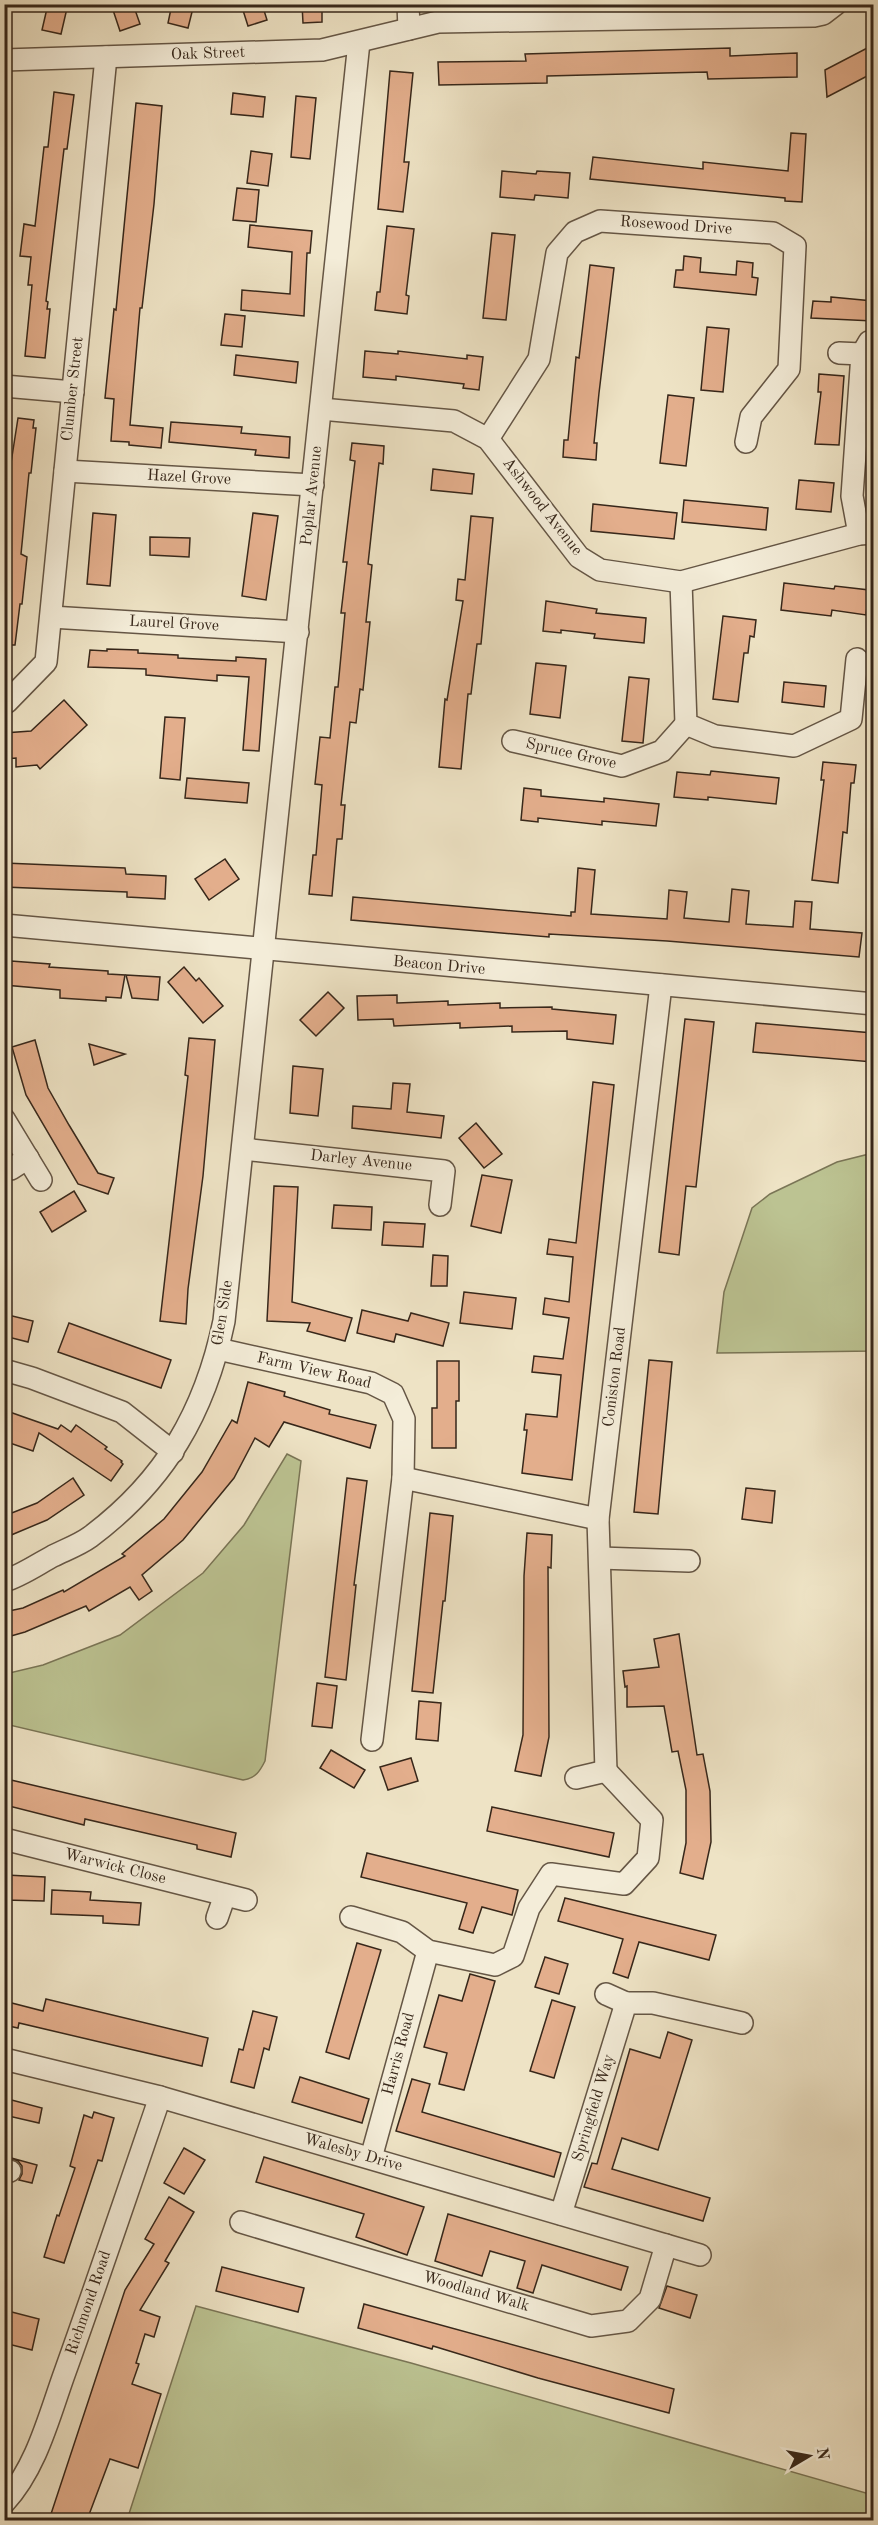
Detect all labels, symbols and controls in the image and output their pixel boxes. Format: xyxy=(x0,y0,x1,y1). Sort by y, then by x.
street label: Oak Street xyxy=(171,45,246,63)
street label: Rosewood Drive xyxy=(619,214,733,238)
street label: Clumber Street xyxy=(60,335,87,442)
street label: Poplar Avenue xyxy=(299,445,325,547)
street label: Ashwood Avenue xyxy=(499,455,585,559)
street label: Hazel Grove xyxy=(147,468,231,488)
street label: Laurel Grove xyxy=(128,614,220,634)
street label: Spruce Grove xyxy=(524,736,618,772)
street label: Beacon Drive xyxy=(392,954,486,978)
street label: Darley Avenue xyxy=(309,1148,413,1174)
street label: Glen Side xyxy=(210,1279,236,1347)
street label: Coniston Road xyxy=(601,1326,629,1428)
street label: Farm View Road xyxy=(255,1350,373,1392)
street label: Warwick Close xyxy=(63,1847,167,1887)
street label: Harris Road xyxy=(380,2011,418,2097)
street label: Springfield Way xyxy=(570,2052,618,2164)
street label: Walesby Drive xyxy=(302,2131,404,2175)
street label: Richmond Road xyxy=(64,2249,114,2357)
street label: Woodland Walk xyxy=(421,2269,531,2315)
north arrow xyxy=(779,2426,839,2486)
text: N xyxy=(813,2446,831,2462)

